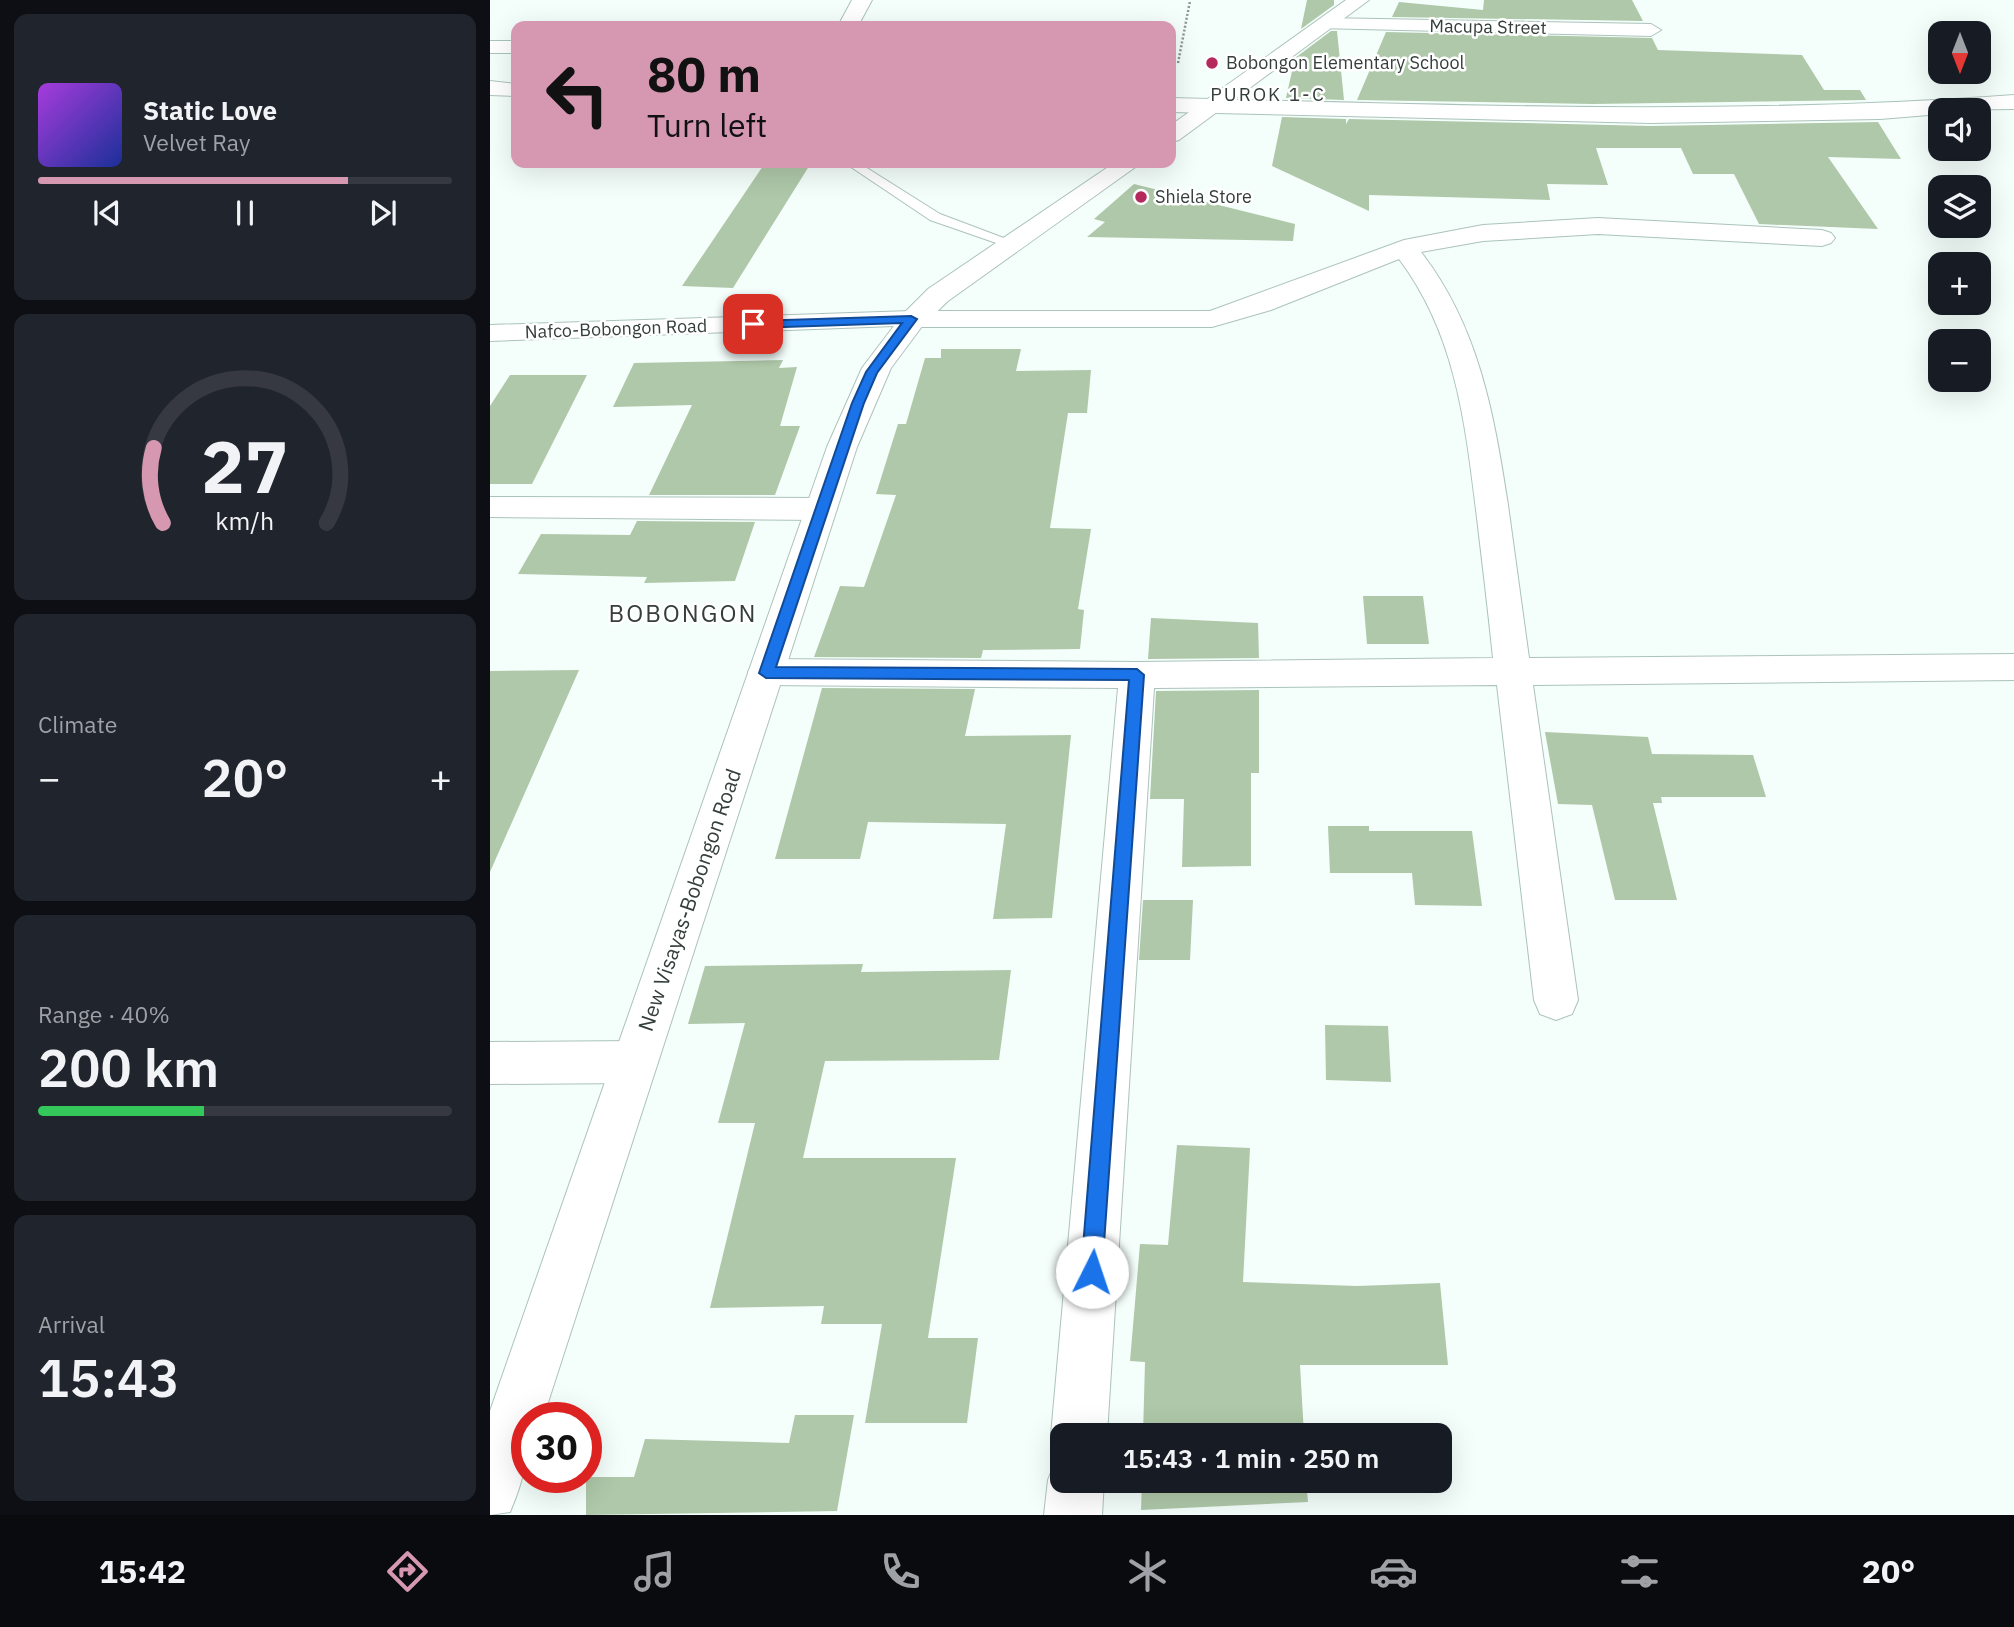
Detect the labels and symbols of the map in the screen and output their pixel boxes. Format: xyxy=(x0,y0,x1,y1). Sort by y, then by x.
street label: Macupa Street xyxy=(1429,14,1547,39)
north arrow xyxy=(1928,21,1992,84)
place label: Bobongon Elementary School xyxy=(1226,51,1464,74)
marker: Bobongon Elementary School xyxy=(1204,55,1220,71)
district label: PUROK 1-C xyxy=(1210,82,1326,106)
place label: Shiela Store xyxy=(1155,185,1252,208)
marker: Shiela Store xyxy=(1133,189,1149,205)
pin xyxy=(723,294,783,354)
street label: Nafco-Bobongon Road xyxy=(524,314,708,343)
district label: BOBONGON xyxy=(609,597,757,629)
street label: New Visayas-Bobongon Road xyxy=(631,765,747,1035)
position arrow xyxy=(1055,1235,1129,1309)
speed limit sign: 30 xyxy=(511,1402,602,1493)

